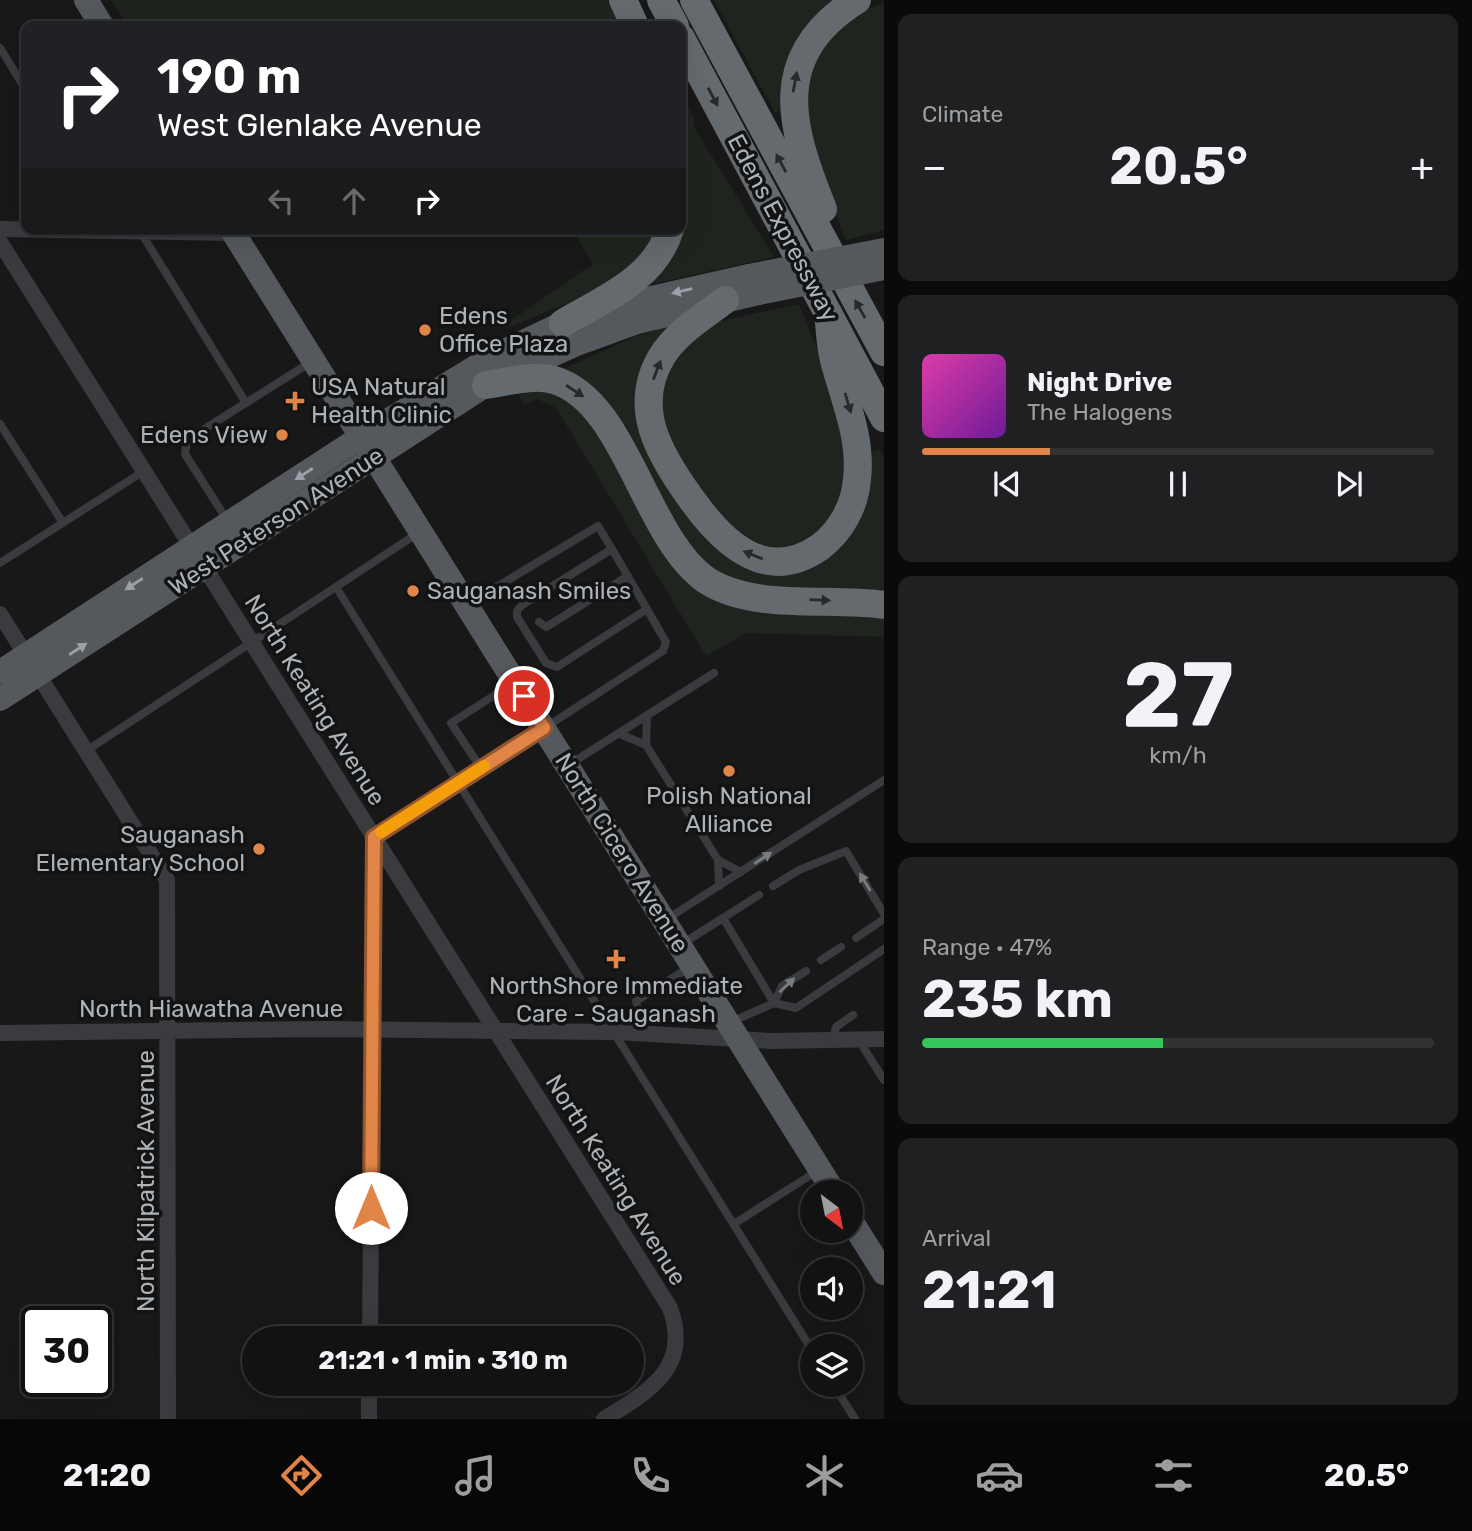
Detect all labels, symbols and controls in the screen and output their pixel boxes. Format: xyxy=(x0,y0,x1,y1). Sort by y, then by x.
text: 190 m xyxy=(157,47,301,105)
icon: right xyxy=(42,49,133,140)
one-way arrow xyxy=(790,71,801,93)
one-way arrow xyxy=(706,88,718,108)
text: Climate xyxy=(922,100,1003,128)
text: West Glenlake Avenue xyxy=(157,106,482,144)
street label: Edens Expressway xyxy=(722,130,844,326)
text: 20.5° xyxy=(1109,135,1248,197)
text: − xyxy=(922,144,947,190)
text: + xyxy=(1410,144,1434,190)
one-way arrow xyxy=(775,153,787,173)
icon: left xyxy=(262,182,300,220)
icon: ahead xyxy=(335,182,373,220)
icon: right xyxy=(408,182,446,220)
one-way arrow xyxy=(671,286,693,297)
one-way arrow xyxy=(854,299,866,319)
place label: Edens Office Plaza xyxy=(439,302,568,358)
marker: Edens Office Plaza xyxy=(417,322,433,338)
one-way arrow xyxy=(651,359,662,380)
text: Night Drive xyxy=(1027,367,1172,398)
place label: USA Natural Health Clinic xyxy=(311,373,452,429)
one-way arrow xyxy=(565,384,585,397)
marker: USA Natural Health Clinic xyxy=(285,391,305,411)
one-way arrow xyxy=(843,393,853,414)
text: The Halogens xyxy=(1027,398,1173,426)
place label: Edens View xyxy=(140,421,268,449)
marker: Edens View xyxy=(274,427,290,443)
street label: West Peterson Avenue xyxy=(164,441,388,601)
icon: previous xyxy=(988,465,1026,503)
icon: pause xyxy=(1159,465,1197,503)
icon: next xyxy=(1330,465,1368,503)
one-way arrow xyxy=(294,467,313,480)
one-way arrow xyxy=(742,550,763,561)
one-way arrow xyxy=(125,577,143,591)
place label: Sauganash Smiles xyxy=(427,577,631,605)
marker: Sauganash Smiles xyxy=(405,583,421,599)
street label: North Keating Avenue xyxy=(239,589,391,811)
one-way arrow xyxy=(809,595,831,606)
text: 27 xyxy=(1122,641,1234,749)
one-way arrow xyxy=(68,642,88,655)
pin xyxy=(494,666,554,726)
icon: arrive xyxy=(505,677,543,715)
text: km/h xyxy=(1149,741,1207,769)
street label: North Cicero Avenue xyxy=(549,748,695,958)
marker: Polish National Alliance xyxy=(721,763,737,779)
place label: Polish National Alliance xyxy=(646,782,812,838)
place label: Sauganash Elementary School xyxy=(36,821,245,877)
marker: Sauganash Elementary School xyxy=(251,841,267,857)
one-way arrow xyxy=(753,851,773,864)
one-way arrow xyxy=(859,873,871,892)
text: Range · 47% xyxy=(922,933,1052,961)
marker: NorthShore Immediate Care - Sauganash xyxy=(606,949,626,969)
text: 235 km xyxy=(922,968,1113,1030)
place label: NorthShore Immediate Care - Sauganash xyxy=(489,972,743,1028)
one-way arrow xyxy=(779,977,796,993)
street label: North Hiawatha Avenue xyxy=(79,995,343,1023)
street label: North Kilpatrick Avenue xyxy=(132,1050,160,1312)
street label: North Keating Avenue xyxy=(540,1069,692,1291)
position arrow xyxy=(334,1171,408,1245)
north arrow xyxy=(800,1180,863,1242)
map controls xyxy=(800,1180,863,1397)
text: Arrival xyxy=(922,1224,991,1252)
button: sound xyxy=(800,1257,863,1320)
text: 21:21 xyxy=(922,1259,1056,1321)
speed limit sign: 30 xyxy=(21,1306,112,1397)
button: layers xyxy=(800,1334,863,1397)
text: 21:21 · 1 min · 310 m xyxy=(318,1345,568,1376)
icon: directions xyxy=(277,1451,326,1500)
icon: music xyxy=(451,1451,500,1500)
icon: phone xyxy=(626,1451,675,1500)
icon: climate xyxy=(800,1451,849,1500)
icon: car xyxy=(975,1451,1024,1500)
icon: filters xyxy=(1149,1451,1198,1500)
text: 21:20 xyxy=(63,1456,151,1494)
text: 20.5° xyxy=(1324,1456,1409,1494)

